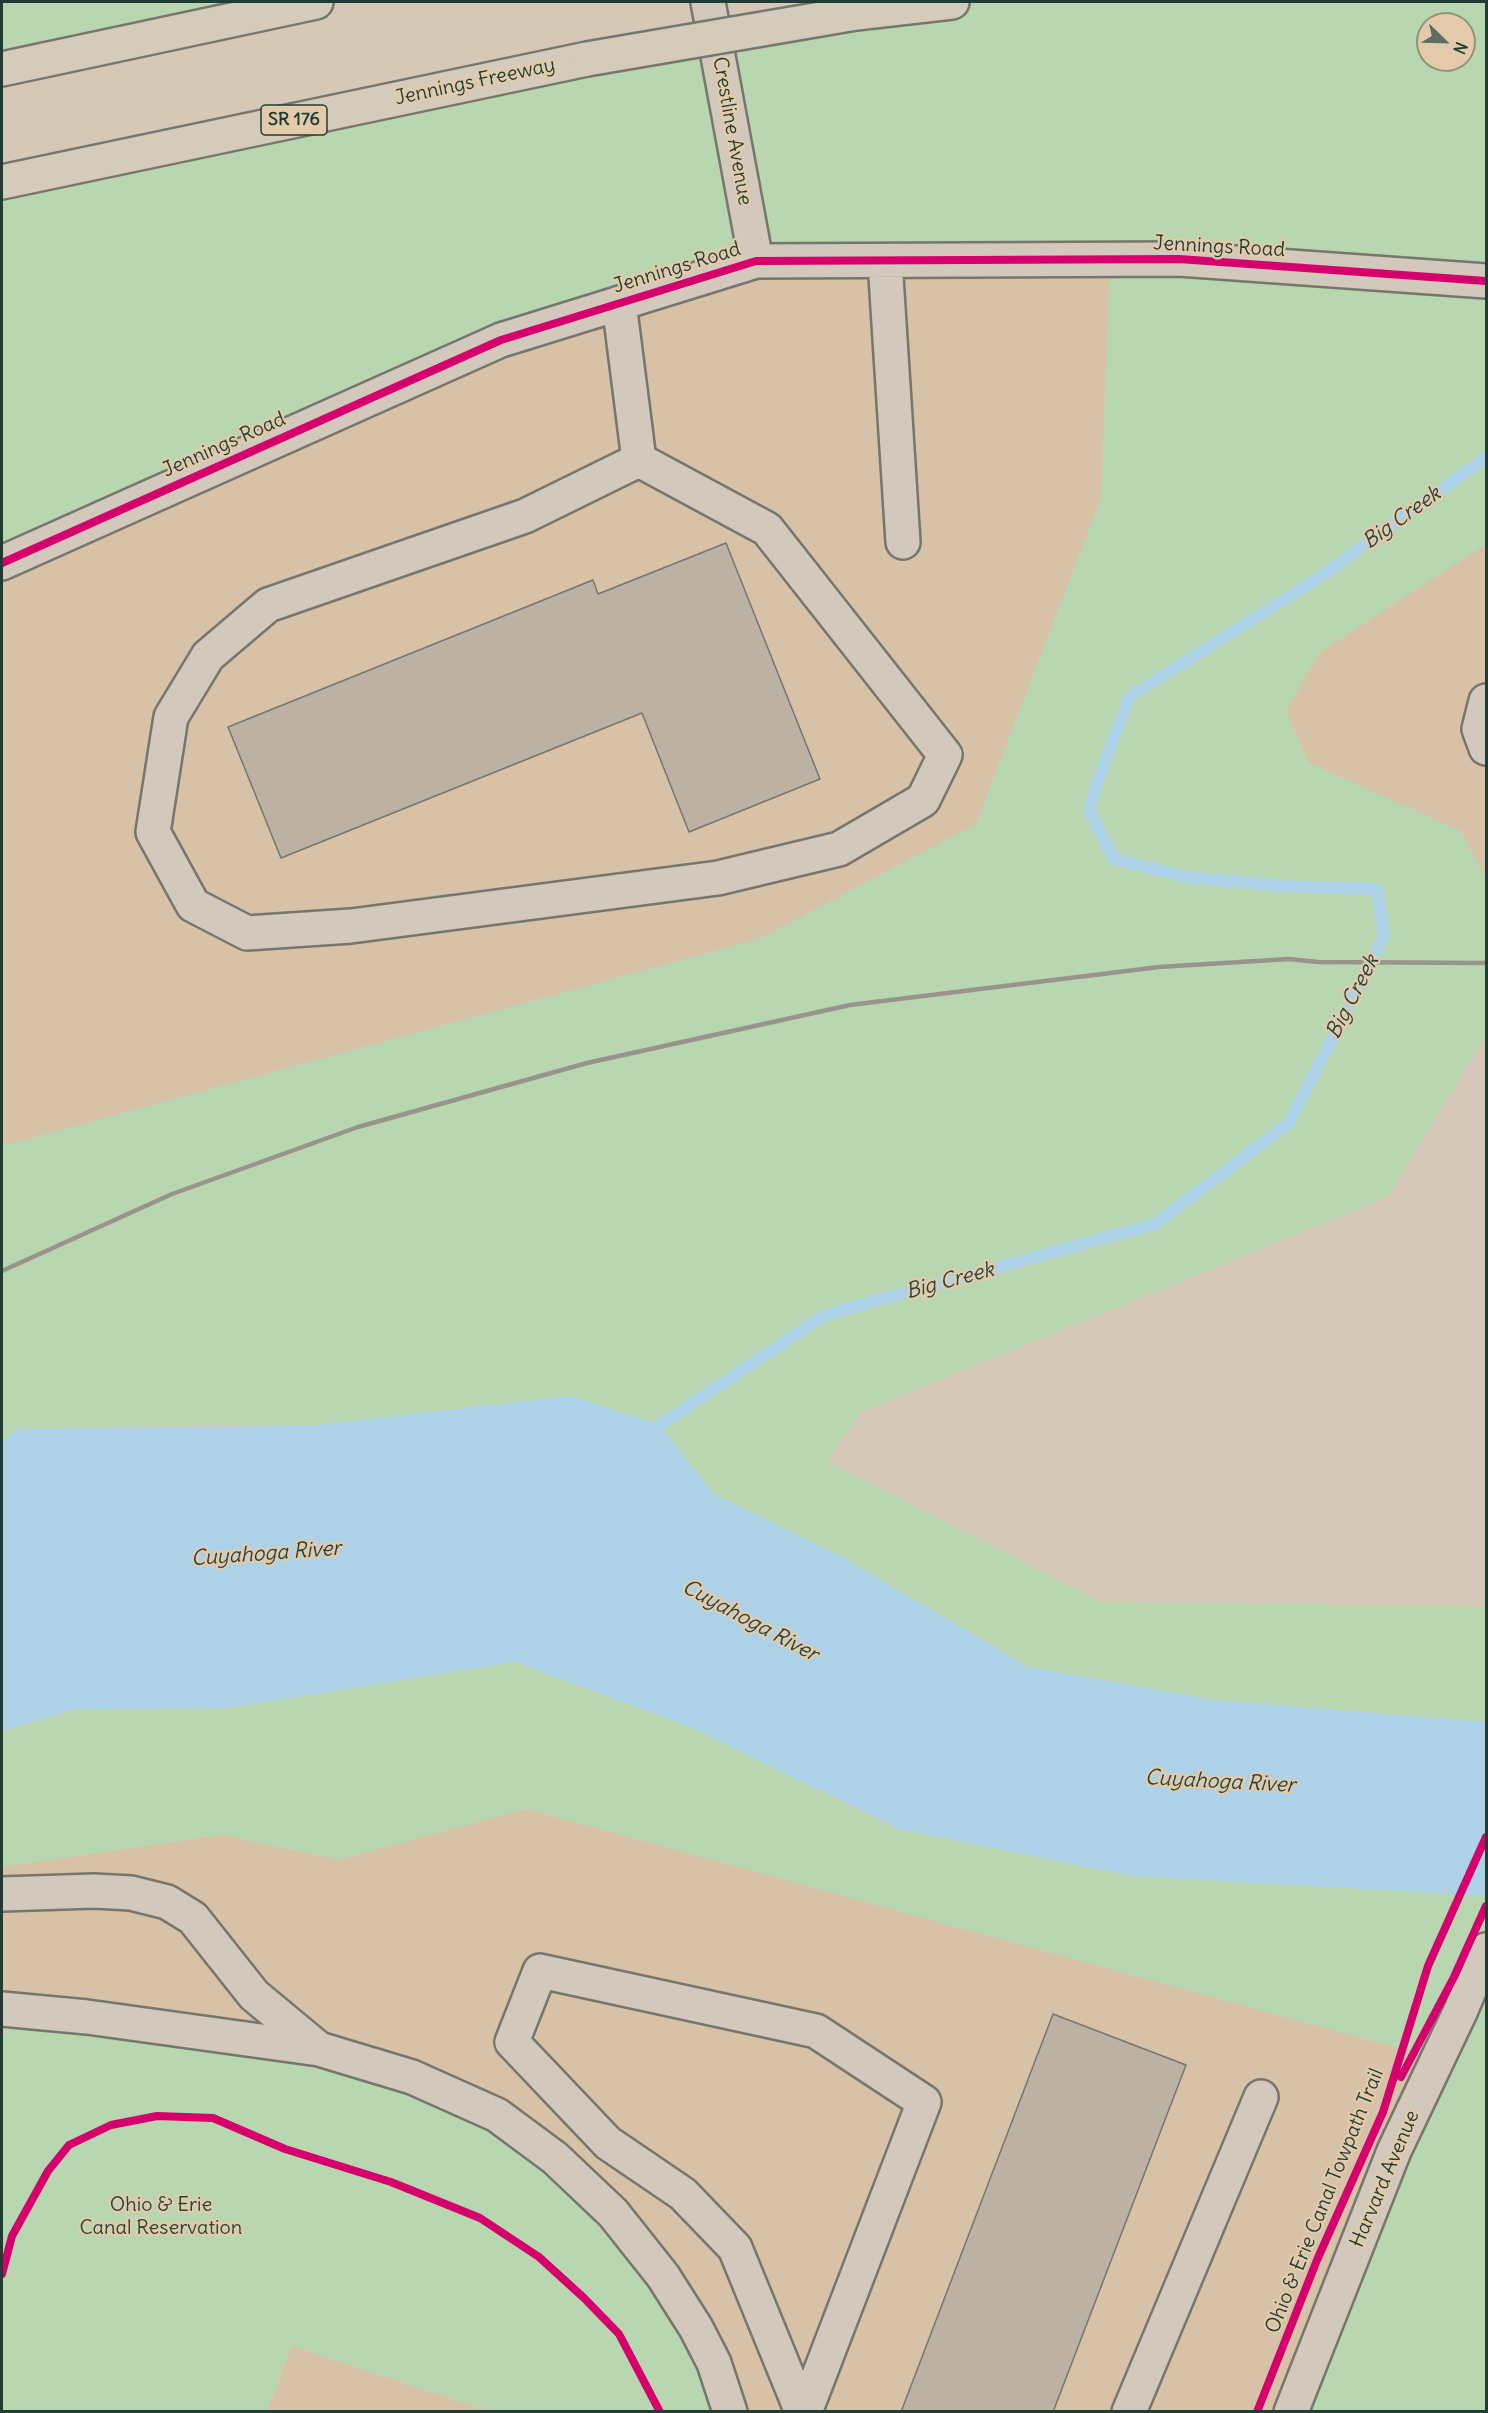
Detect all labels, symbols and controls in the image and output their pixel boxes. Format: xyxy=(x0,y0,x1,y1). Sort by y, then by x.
north arrow xyxy=(1416,12,1476,72)
text: N xyxy=(1449,39,1472,57)
street label: Jennings Freeway xyxy=(393,53,557,111)
street label: Crestline Avenue xyxy=(707,55,757,207)
road number: SR 176 xyxy=(261,105,327,135)
street label: Jennings Road xyxy=(1152,232,1286,262)
street label: Jennings Road xyxy=(610,237,744,299)
street label: Jennings Road xyxy=(159,407,289,483)
water label: Big Creek xyxy=(1358,481,1446,555)
water label: Big Creek xyxy=(1321,951,1385,1043)
water label: Big Creek xyxy=(903,1257,997,1305)
water label: Cuyahoga River xyxy=(190,1536,342,1572)
water label: Cuyahoga River xyxy=(678,1575,822,1667)
water label: Cuyahoga River xyxy=(1144,1765,1296,1799)
street label: Ohio & Erie Canal Towpath Trail xyxy=(1261,2065,1389,2337)
street label: Harvard Avenue xyxy=(1345,2107,1425,2251)
park label: Ohio & Erie Canal Reservation xyxy=(80,2193,242,2240)

